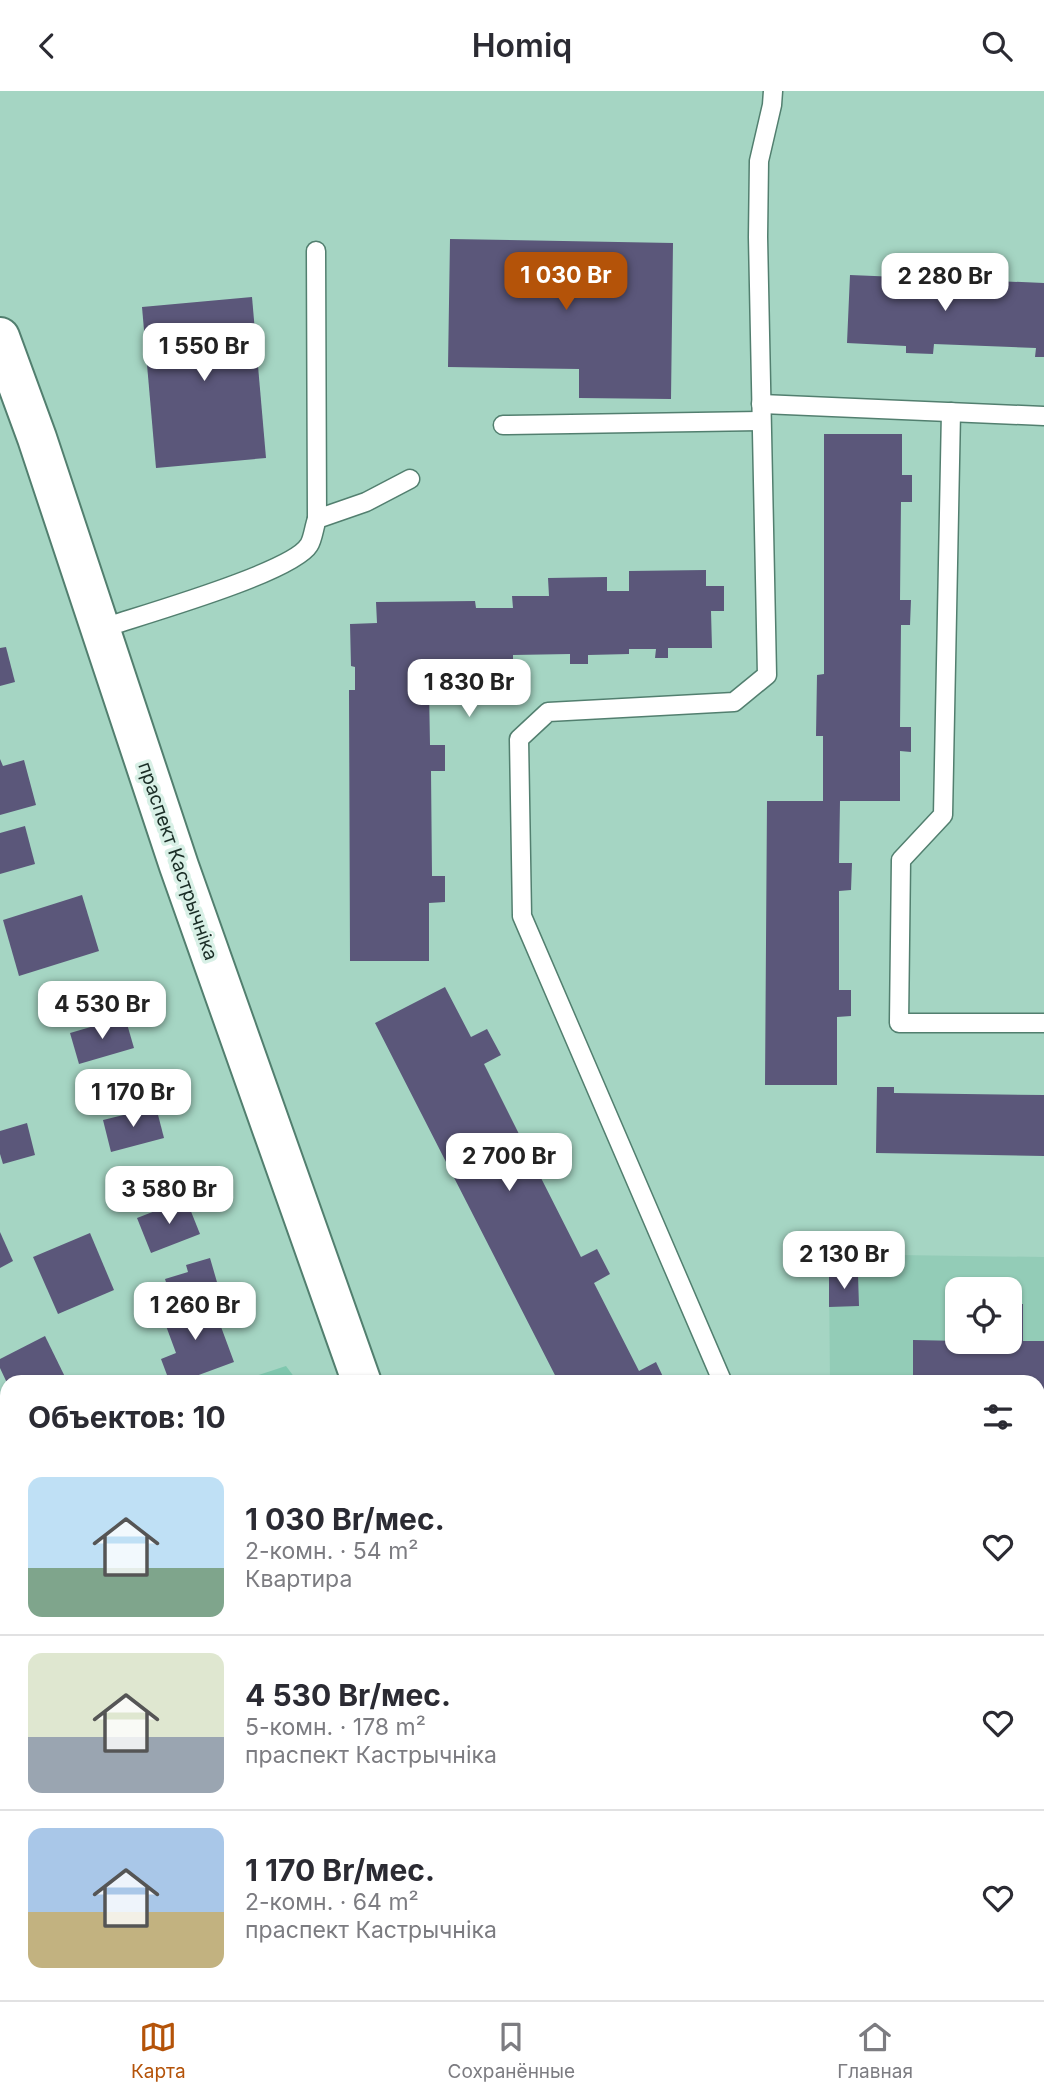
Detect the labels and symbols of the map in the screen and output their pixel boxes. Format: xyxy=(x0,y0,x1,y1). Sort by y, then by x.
pin: 1 030 Br xyxy=(494,253,638,312)
pin: 2 280 Br xyxy=(873,253,1017,313)
pin: 1 550 Br xyxy=(132,323,276,383)
pin: 1 830 Br xyxy=(397,659,541,719)
street label: праспект Кастрычніка xyxy=(133,759,223,963)
pin: 4 530 Br xyxy=(30,981,174,1041)
pin: 1 170 Br xyxy=(61,1069,205,1129)
pin: 2 700 Br xyxy=(437,1133,581,1193)
pin: 3 580 Br xyxy=(97,1167,241,1226)
pin: 2 130 Br xyxy=(772,1231,916,1291)
pin: 1 260 Br xyxy=(123,1283,267,1342)

